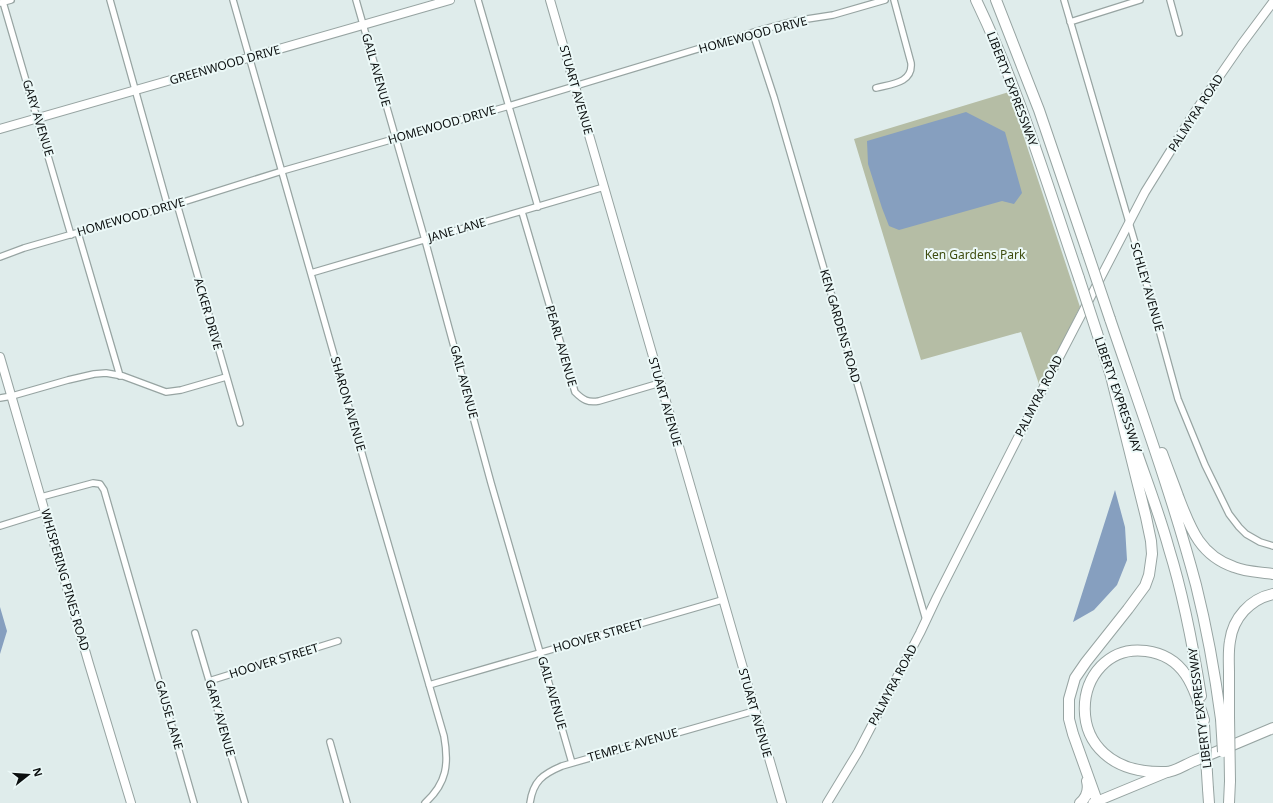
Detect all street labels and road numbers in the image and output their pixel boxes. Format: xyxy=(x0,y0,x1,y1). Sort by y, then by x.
street label: HOMEWOOD DRIVE xyxy=(697,12,809,57)
street label: LIBERTY EXPRESSWAY xyxy=(983,29,1042,149)
street label: GAIL AVENUE xyxy=(358,31,395,109)
street label: GREENWOOD DRIVE xyxy=(167,41,282,88)
street label: STUART AVENUE xyxy=(556,43,597,137)
street label: PALMYRA ROAD xyxy=(1164,70,1227,155)
street label: GARY AVENUE xyxy=(19,77,58,158)
street label: HOMEWOOD DRIVE xyxy=(386,101,498,148)
street label: HOMEWOOD DRIVE xyxy=(75,193,187,240)
street label: JANE LANE xyxy=(425,213,488,246)
street label: SCHLEY AVENUE xyxy=(1127,241,1168,333)
street label: KEN GARDENS ROAD xyxy=(816,267,865,385)
street label: ACKER DRIVE xyxy=(190,276,227,352)
street label: PEARL AVENUE xyxy=(542,303,581,389)
street label: LIBERTY EXPRESSWAY xyxy=(1091,335,1146,455)
street label: GAIL AVENUE xyxy=(447,343,482,421)
street label: PALMYRA ROAD xyxy=(1011,352,1067,440)
street label: SHARON AVENUE xyxy=(327,354,370,453)
street label: STUART AVENUE xyxy=(645,355,686,449)
street label: WHISPERING PINES ROAD xyxy=(37,507,94,653)
street label: HOOVER STREET xyxy=(551,614,645,656)
street label: HOOVER STREET xyxy=(227,639,321,682)
street label: PALMYRA ROAD xyxy=(864,641,921,728)
street label: LIBERTY EXPRESSWAY xyxy=(1184,646,1215,769)
street label: GAIL AVENUE xyxy=(534,654,571,732)
street label: STUART AVENUE xyxy=(735,666,776,760)
street label: GARY AVENUE xyxy=(201,677,240,758)
street label: GAUSE LANE xyxy=(151,678,187,751)
street label: TEMPLE AVENUE xyxy=(586,724,680,766)

